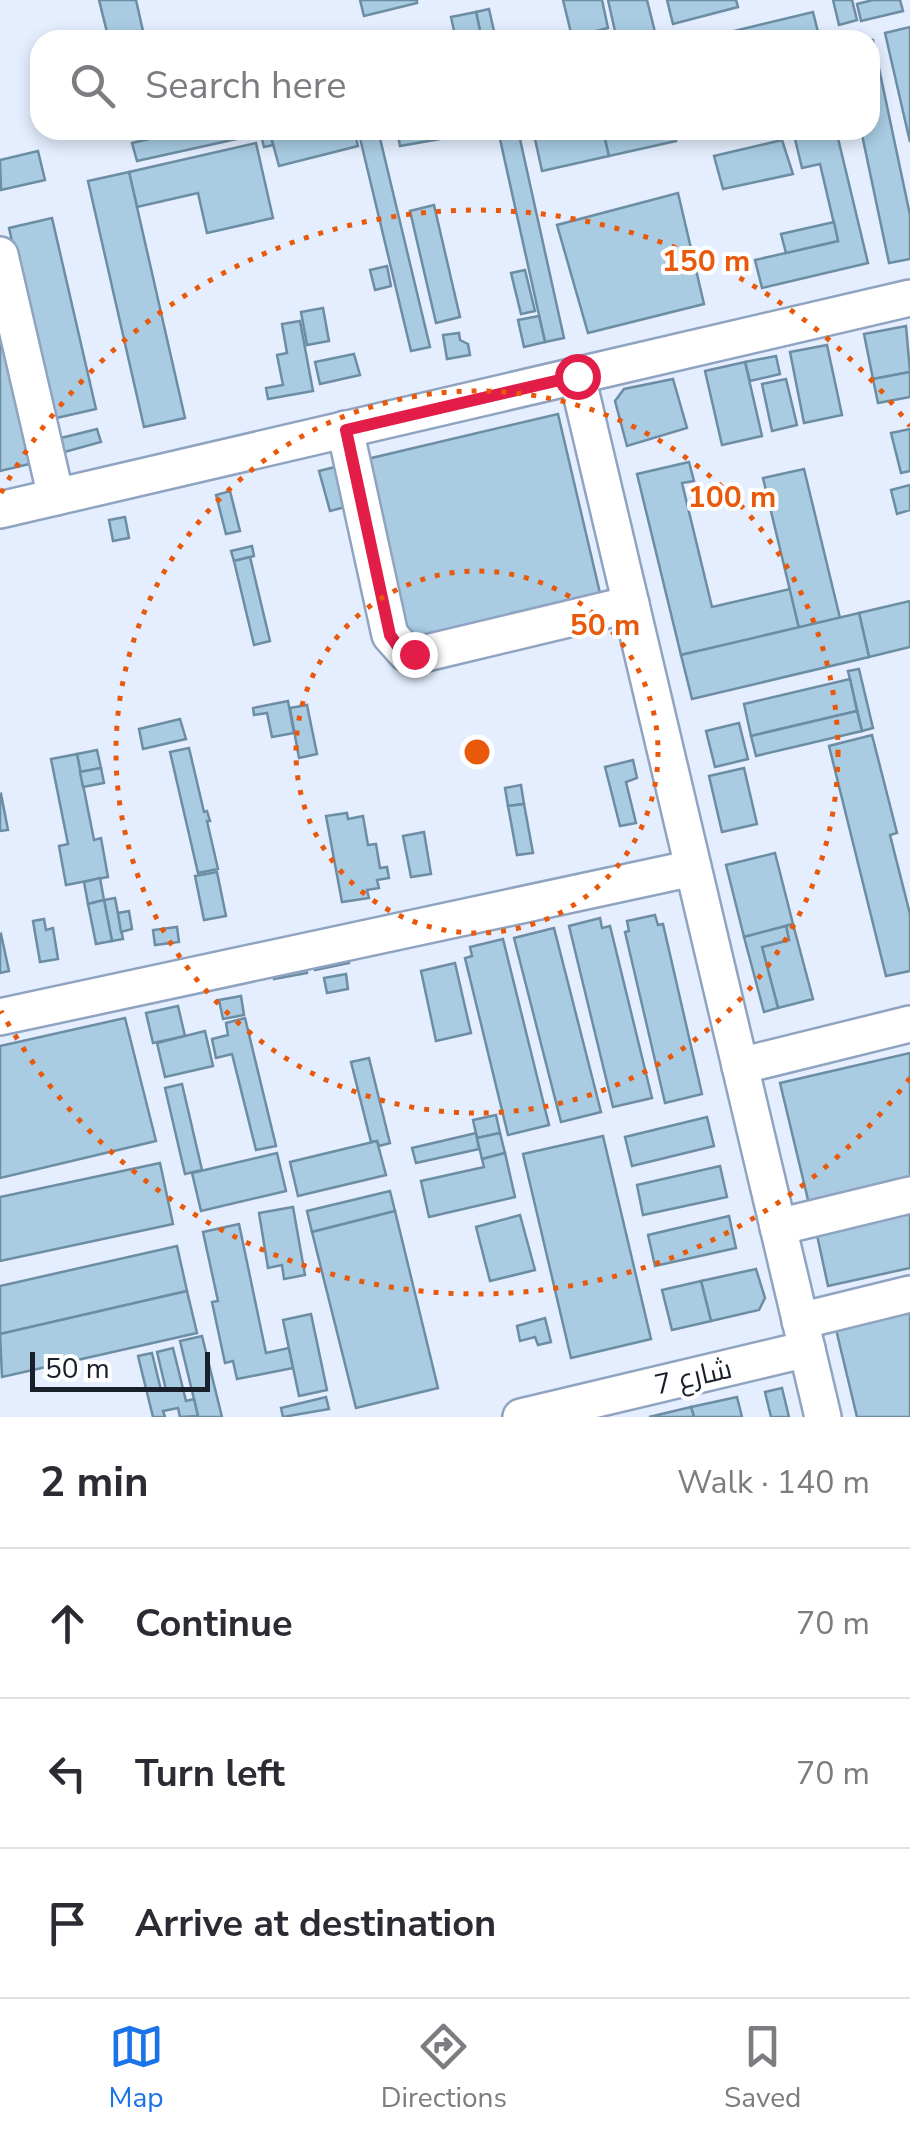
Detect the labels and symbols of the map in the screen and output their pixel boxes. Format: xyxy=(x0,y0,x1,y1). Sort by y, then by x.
text: 150 m xyxy=(662,241,750,282)
route start xyxy=(555,354,601,400)
text: 100 m xyxy=(688,477,776,518)
text: 50 m xyxy=(570,605,640,646)
route end xyxy=(392,632,438,678)
centre of rings xyxy=(459,734,495,770)
scale bar xyxy=(30,1347,210,1392)
street label: شارع 7 xyxy=(651,1350,736,1404)

